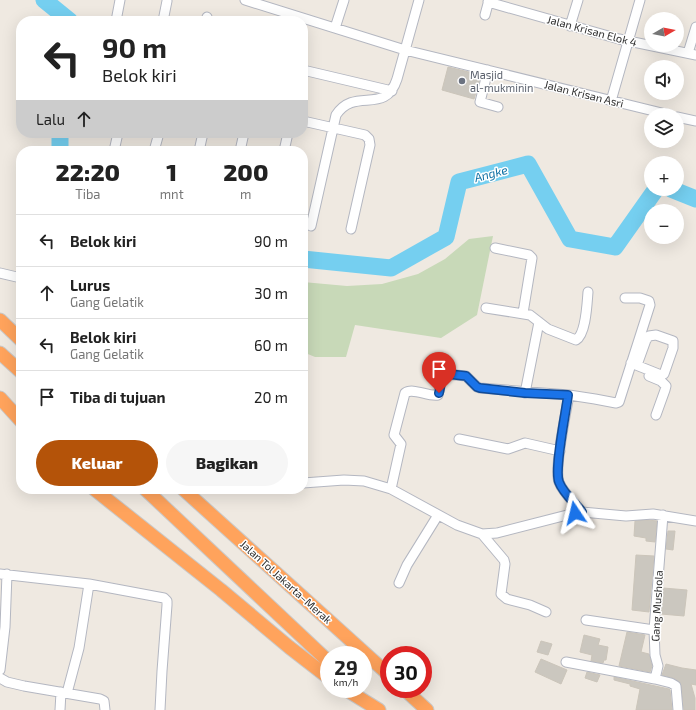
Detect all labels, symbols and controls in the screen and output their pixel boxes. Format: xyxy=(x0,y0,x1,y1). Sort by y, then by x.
street label: Jalan Krisan Elok 4 xyxy=(546,12,639,49)
north arrow xyxy=(644,12,684,52)
map controls xyxy=(644,12,684,244)
text: 90 m xyxy=(102,30,167,64)
icon: left xyxy=(36,32,88,84)
button: sound xyxy=(644,60,684,100)
text: Belok kiri xyxy=(102,64,177,86)
place label: Masjid al-mukminin xyxy=(470,68,533,94)
marker: Masjid al-mukminin xyxy=(457,76,467,86)
street label: Jalan Krisan Asri xyxy=(543,77,625,110)
icon: ahead xyxy=(73,108,95,130)
button: layers xyxy=(644,108,684,148)
text: Lalu xyxy=(36,110,65,128)
button: + xyxy=(644,156,684,196)
text: 22:20 xyxy=(56,157,120,186)
text: 1 xyxy=(166,157,177,186)
text: 200 xyxy=(223,157,268,186)
water label: Angke xyxy=(472,162,509,184)
text: Tiba xyxy=(75,186,101,202)
text: mnt xyxy=(160,186,184,202)
text: m xyxy=(240,186,251,202)
button: − xyxy=(644,204,684,244)
icon: left xyxy=(36,230,58,252)
text: Belok kiri xyxy=(70,232,136,250)
text: 90 m xyxy=(254,232,288,250)
text: Lurus xyxy=(70,276,110,294)
icon: ahead xyxy=(36,282,58,304)
text: 30 m xyxy=(254,284,288,302)
text: Gang Gelatik xyxy=(70,294,144,310)
text: Belok kiri xyxy=(70,328,136,346)
icon: left xyxy=(36,334,58,356)
text: 60 m xyxy=(254,336,288,354)
text: Gang Gelatik xyxy=(70,346,144,362)
pin xyxy=(422,352,456,393)
icon: arrive xyxy=(428,358,450,380)
icon: arrive xyxy=(36,386,58,408)
text: Tiba di tujuan xyxy=(70,388,166,406)
text: 20 m xyxy=(254,388,288,406)
button: Keluar xyxy=(36,440,158,486)
button: Bagikan xyxy=(166,440,288,486)
position arrow xyxy=(554,492,596,534)
street label: Jalan Tol Jakarta–Merak xyxy=(238,537,335,626)
street label: Gang Mushola xyxy=(648,570,665,642)
speed limit sign: 30 xyxy=(380,646,432,698)
text: 29 xyxy=(334,655,358,679)
text: km/h xyxy=(334,676,358,688)

